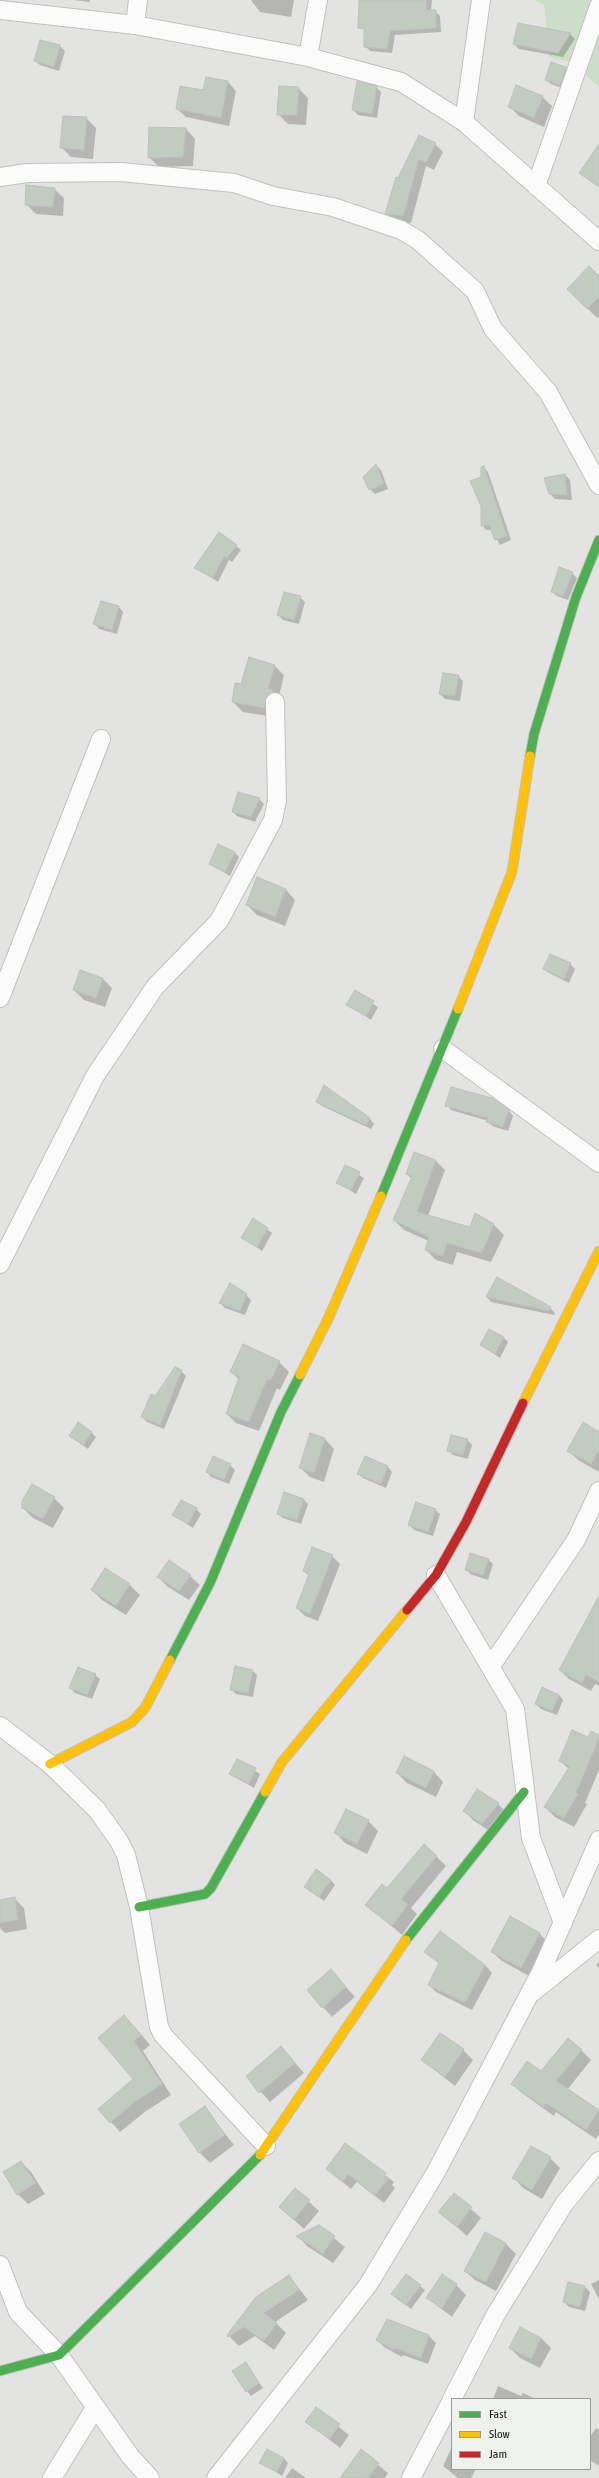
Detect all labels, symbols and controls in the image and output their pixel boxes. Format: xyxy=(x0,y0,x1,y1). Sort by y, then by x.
legend xyxy=(451,2398,591,2470)
text: Fast xyxy=(489,2407,507,2421)
text: Slow xyxy=(489,2427,510,2441)
text: Jam xyxy=(489,2447,507,2461)

